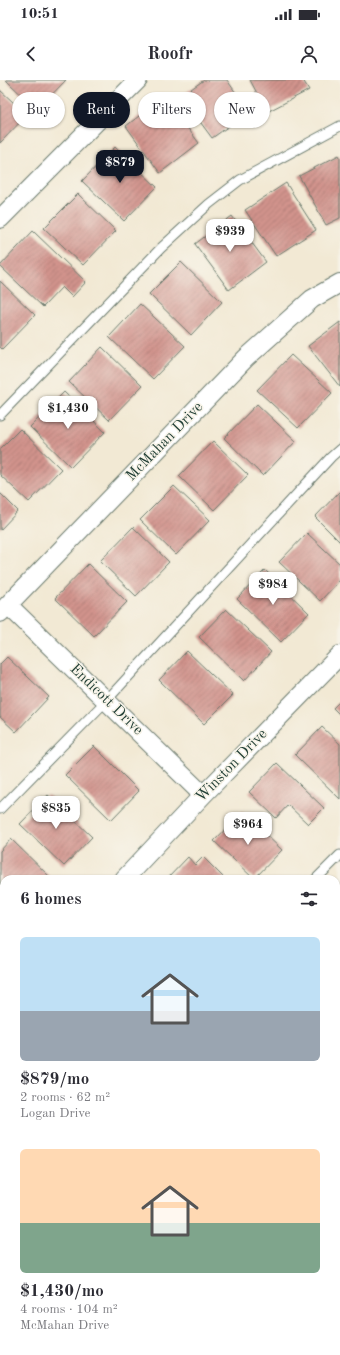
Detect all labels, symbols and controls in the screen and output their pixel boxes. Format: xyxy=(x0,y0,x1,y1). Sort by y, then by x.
text: 10:51 xyxy=(20,7,59,22)
icon: back xyxy=(20,43,42,65)
icon: person xyxy=(298,43,320,65)
text: Roofr xyxy=(147,45,193,63)
chip: Buy xyxy=(12,92,65,128)
chip: Rent xyxy=(73,92,130,128)
chip: Filters xyxy=(138,92,206,128)
chip: New xyxy=(214,92,270,128)
pin: $879 xyxy=(96,150,144,184)
text: $879 xyxy=(105,156,135,169)
pin: $939 xyxy=(206,219,254,253)
text: $939 xyxy=(215,225,245,238)
pin: $1,430 xyxy=(35,396,101,430)
street label: McMahan Drive xyxy=(124,400,206,484)
text: $1,430 xyxy=(47,402,89,415)
pin: $984 xyxy=(249,572,297,606)
text: $984 xyxy=(258,578,288,591)
street label: Endicott Drive xyxy=(67,662,145,738)
street label: Winston Drive xyxy=(194,727,270,805)
pin: $835 xyxy=(32,796,80,830)
text: $835 xyxy=(41,802,71,815)
pin: $964 xyxy=(224,812,272,846)
text: $964 xyxy=(233,818,263,831)
icon: filters xyxy=(298,888,320,910)
text: 6 homes xyxy=(20,891,82,908)
icon: home xyxy=(134,963,206,1035)
text: $879/mo xyxy=(20,1071,89,1088)
text: 2 rooms · 62 m² xyxy=(20,1091,110,1104)
text: Logan Drive xyxy=(20,1107,91,1120)
icon: home xyxy=(134,1175,206,1247)
text: $1,430/mo xyxy=(20,1283,104,1300)
text: 4 rooms · 104 m² xyxy=(20,1303,118,1316)
text: McMahan Drive xyxy=(20,1319,109,1332)

